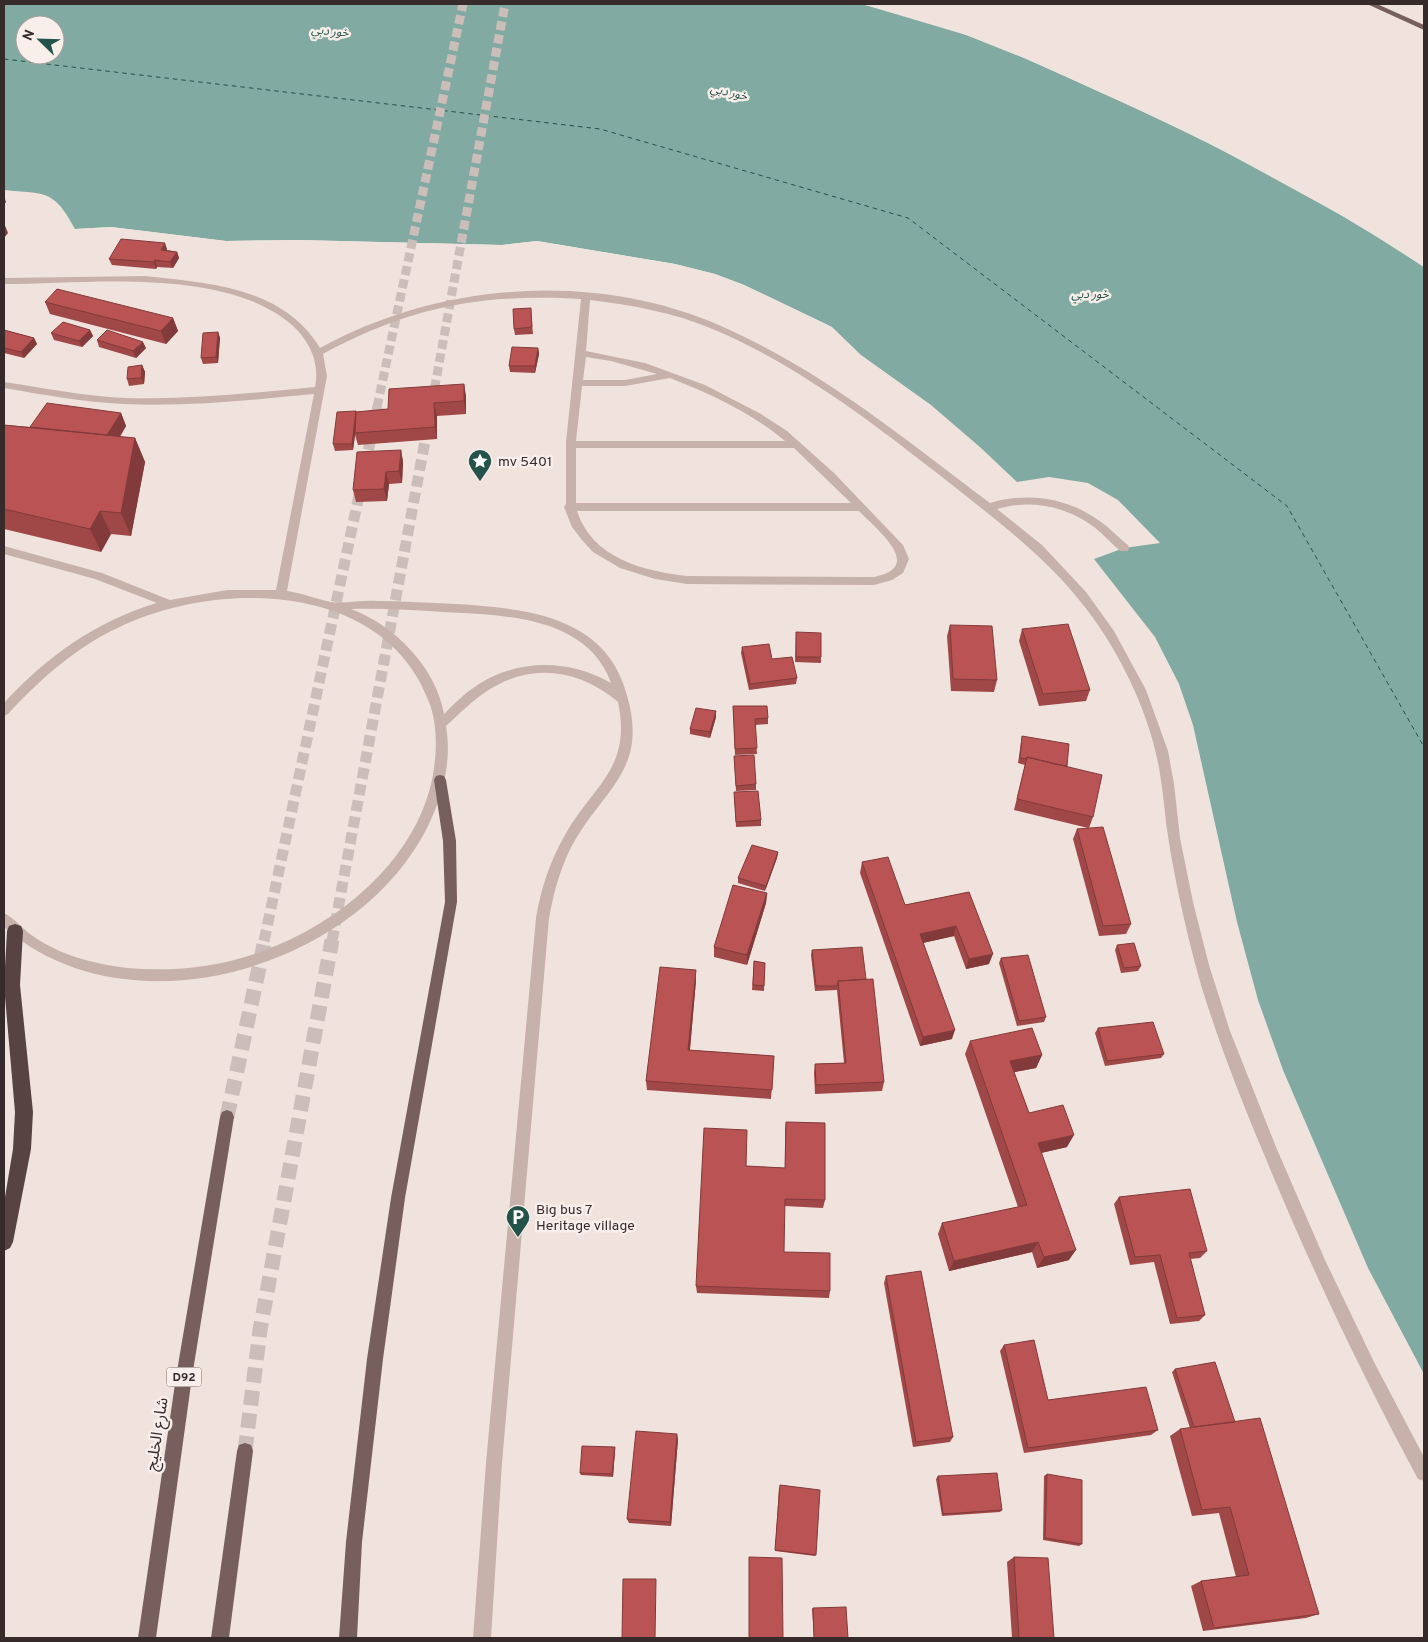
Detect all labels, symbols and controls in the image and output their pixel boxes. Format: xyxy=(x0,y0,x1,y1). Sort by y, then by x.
north arrow xyxy=(15,15,65,65)
water label: خور دبي xyxy=(310,22,350,42)
text: N xyxy=(20,28,39,43)
water label: خور دبي xyxy=(708,81,750,106)
water label: خور دبي xyxy=(1071,287,1110,304)
place icon: mv 5401 xyxy=(467,448,493,482)
place label: mv 5401 xyxy=(498,454,552,471)
place label: Big bus 7 Heritage village xyxy=(536,1202,635,1235)
parking icon: Big bus 7 Heritage village xyxy=(505,1204,531,1238)
road number: D92 xyxy=(166,1368,202,1386)
street label: شارع الخليج xyxy=(142,1396,175,1473)

